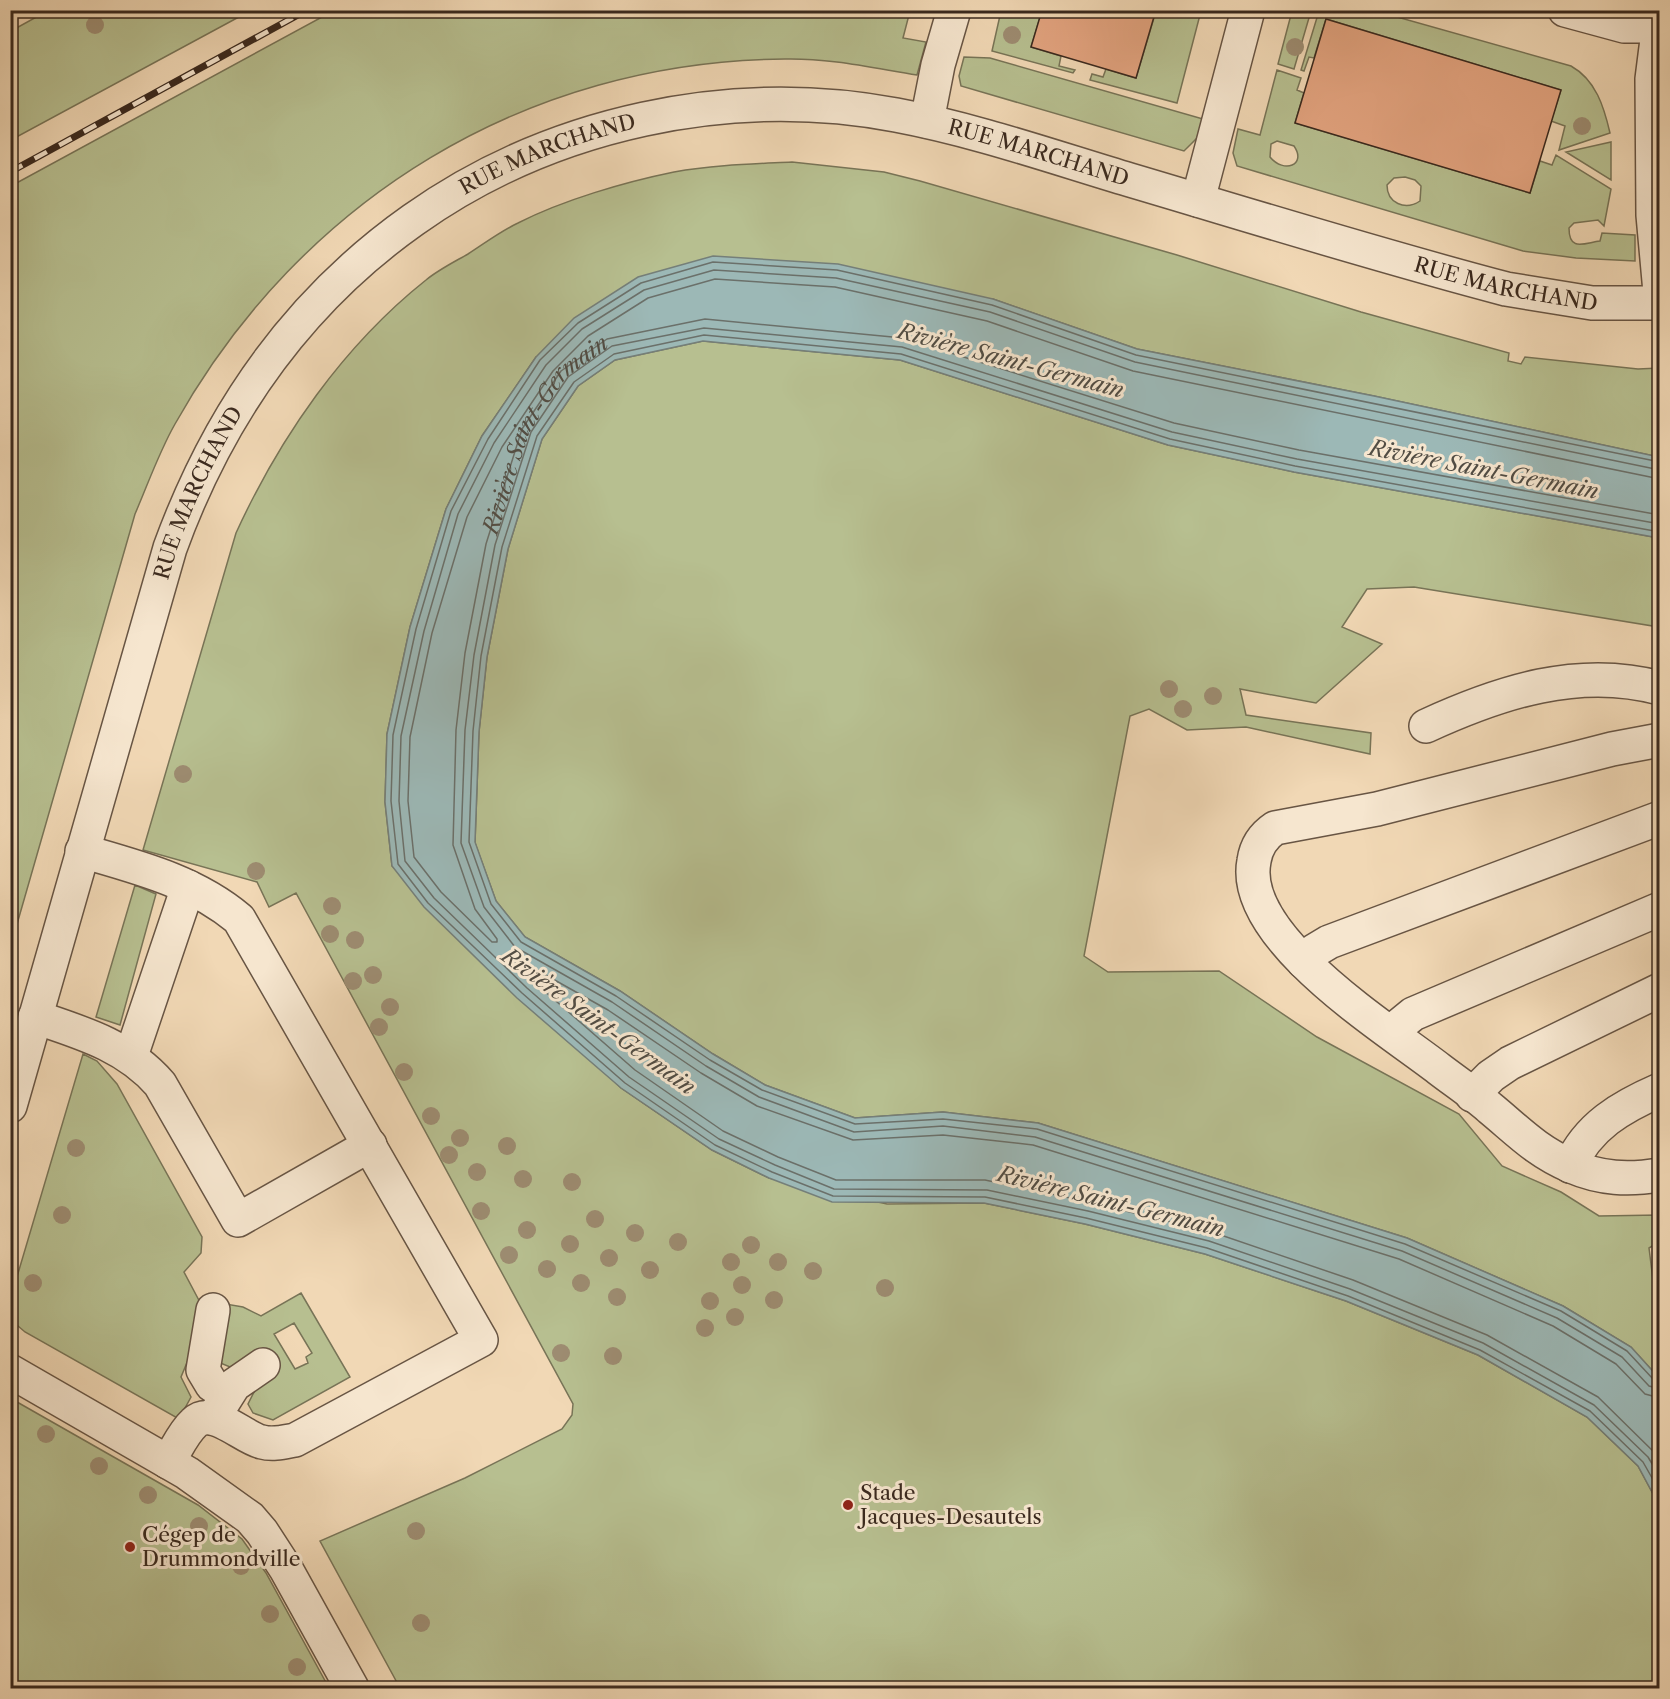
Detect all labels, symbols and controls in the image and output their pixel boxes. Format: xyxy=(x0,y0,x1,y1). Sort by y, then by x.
street label: RUE MARCHAND xyxy=(455,108,638,200)
street label: RUE MARCHAND xyxy=(945,114,1132,191)
street label: RUE MARCHAND xyxy=(1411,252,1600,316)
water label: Rivière Saint-Germain xyxy=(893,317,1127,404)
water label: Rivière Saint-Germain xyxy=(476,330,613,539)
street label: RUE MARCHAND xyxy=(149,402,247,582)
water label: Rivière Saint-Germain xyxy=(1365,434,1601,505)
water label: Rivière Saint-Germain xyxy=(495,941,701,1101)
water label: Rivière Saint-Germain xyxy=(993,1160,1227,1243)
place label: Stade Jacques-Desautels xyxy=(857,1480,1042,1529)
marker: Stade Jacques-Desautels xyxy=(841,1498,855,1512)
place label: Cégep de Drummondville xyxy=(142,1522,301,1571)
marker: Cégep de Drummondville xyxy=(123,1540,137,1554)

